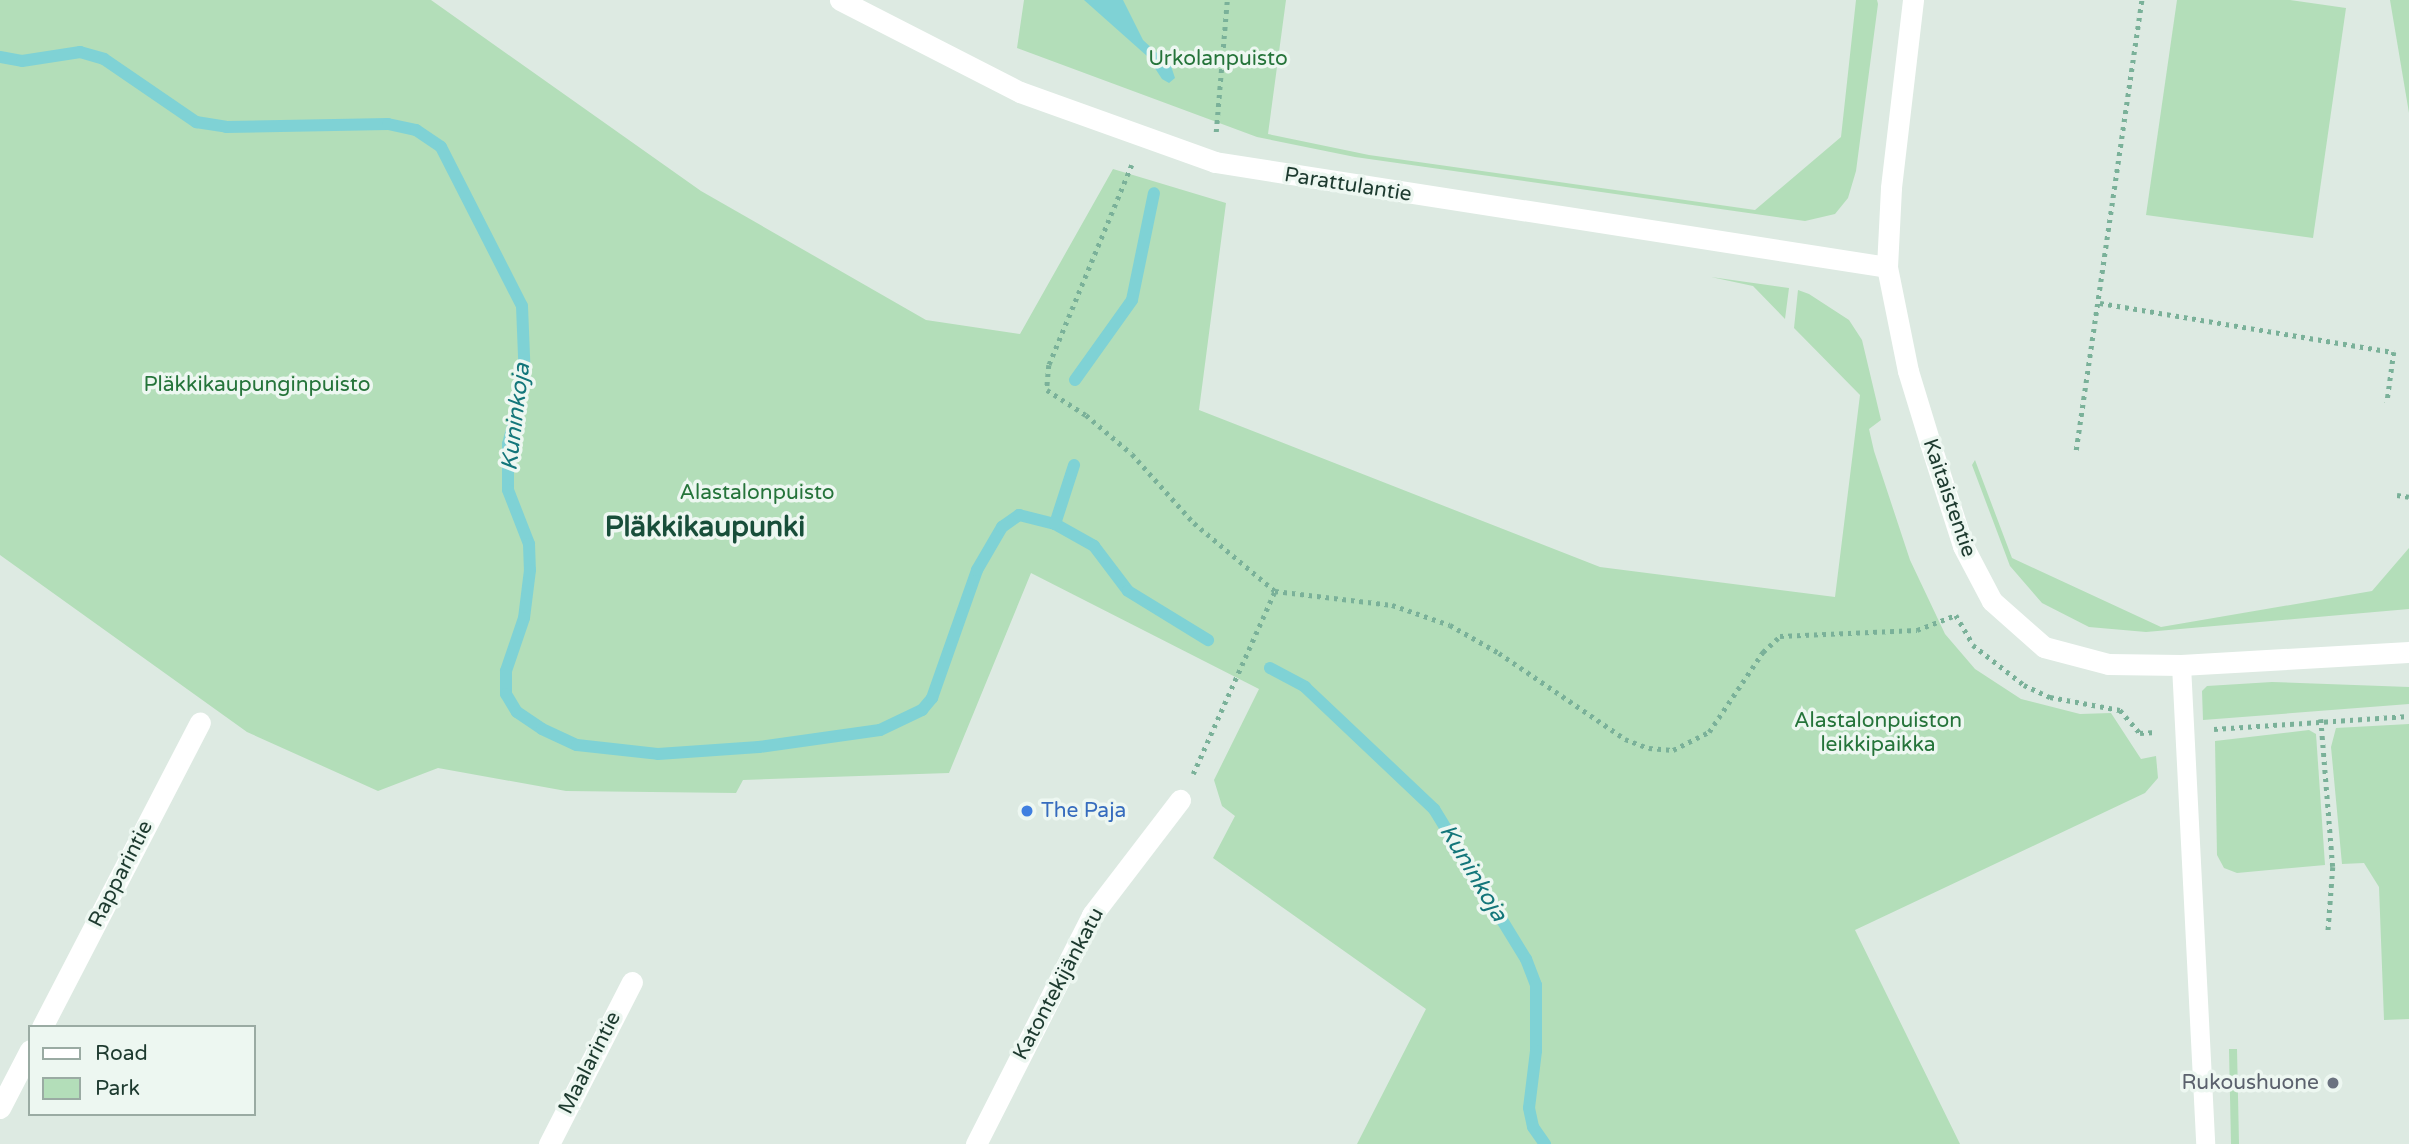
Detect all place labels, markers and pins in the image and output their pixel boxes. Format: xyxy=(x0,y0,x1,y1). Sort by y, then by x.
place label: The Paja xyxy=(1041,798,1126,824)
marker: The Paja xyxy=(1019,803,1035,819)
place label: Rukoushuone xyxy=(2181,1070,2319,1096)
marker: Rukoushuone xyxy=(2325,1075,2341,1091)

